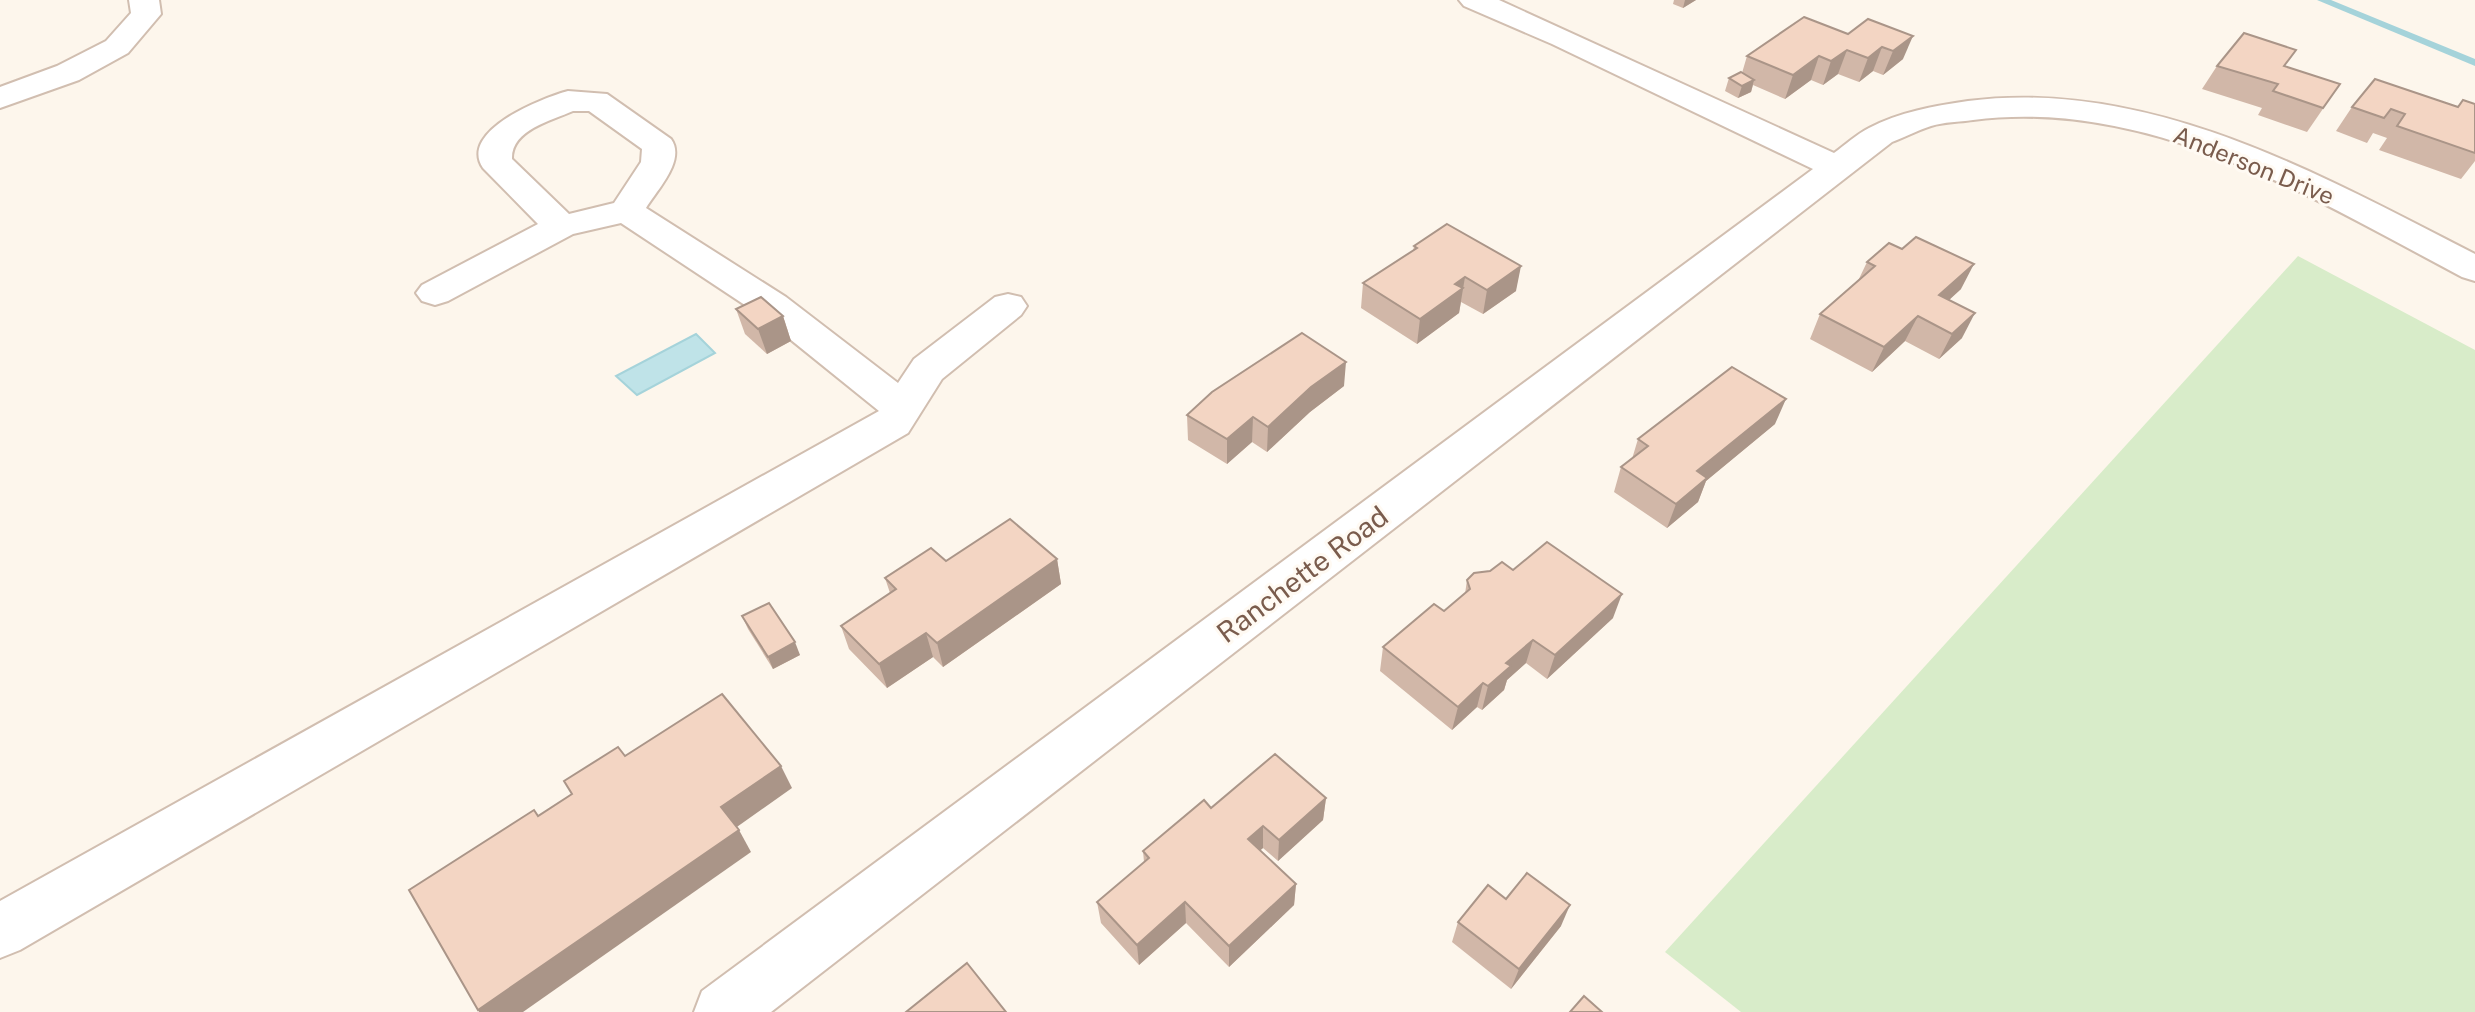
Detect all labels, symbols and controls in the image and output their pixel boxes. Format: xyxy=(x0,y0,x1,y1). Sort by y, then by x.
street label: Anderson Drive xyxy=(2170,120,2338,210)
street label: Ranchette Road xyxy=(1210,499,1394,649)

